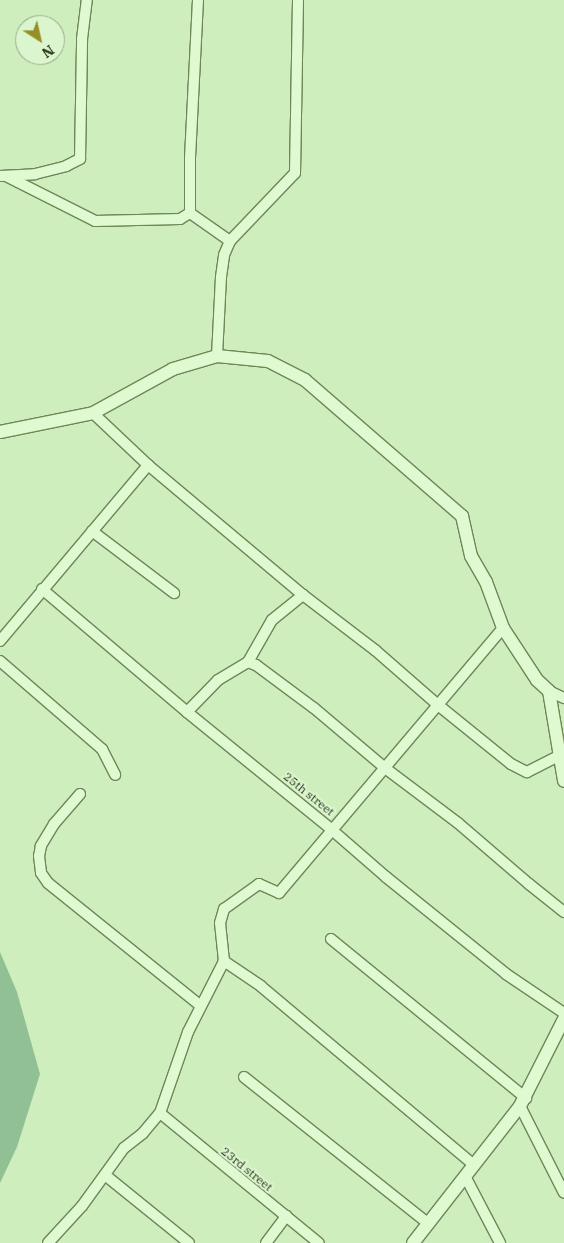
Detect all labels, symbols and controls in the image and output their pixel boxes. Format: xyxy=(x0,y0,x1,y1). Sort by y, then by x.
north arrow xyxy=(15,15,65,65)
text: N xyxy=(38,41,58,62)
street label: 25th street xyxy=(281,769,337,819)
street label: 23rd street xyxy=(218,1144,276,1194)

